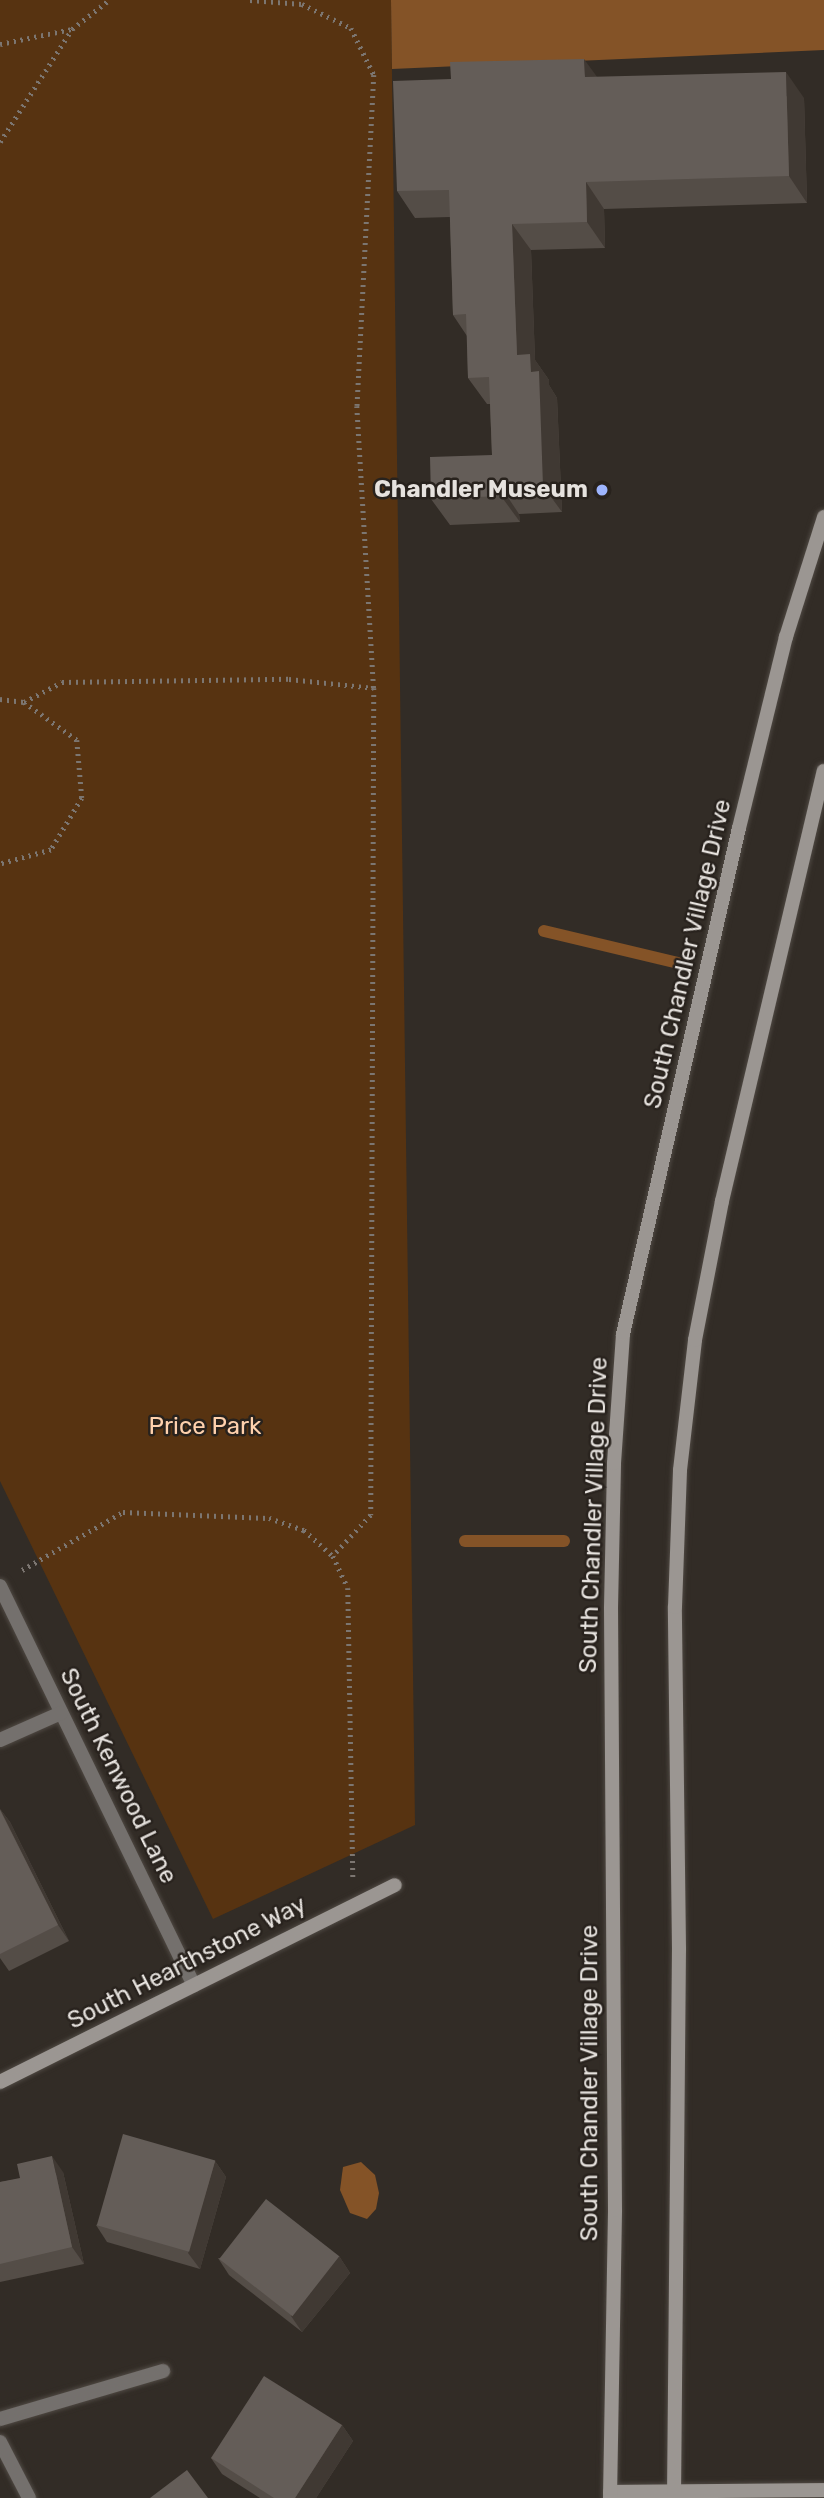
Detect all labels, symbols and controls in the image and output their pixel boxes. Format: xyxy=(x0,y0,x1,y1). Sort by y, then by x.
place label: Chandler Museum xyxy=(374,476,588,504)
marker: Chandler Museum xyxy=(594,482,610,498)
street label: South Chandler Village Drive xyxy=(638,796,738,1112)
street label: South Chandler Village Drive xyxy=(574,1356,614,1674)
park label: Price Park xyxy=(149,1413,261,1441)
street label: South Kenwood Lane xyxy=(53,1664,183,1888)
street label: South Hearthstone Way xyxy=(63,1890,311,2036)
street label: South Chandler Village Drive xyxy=(576,1924,604,2242)

